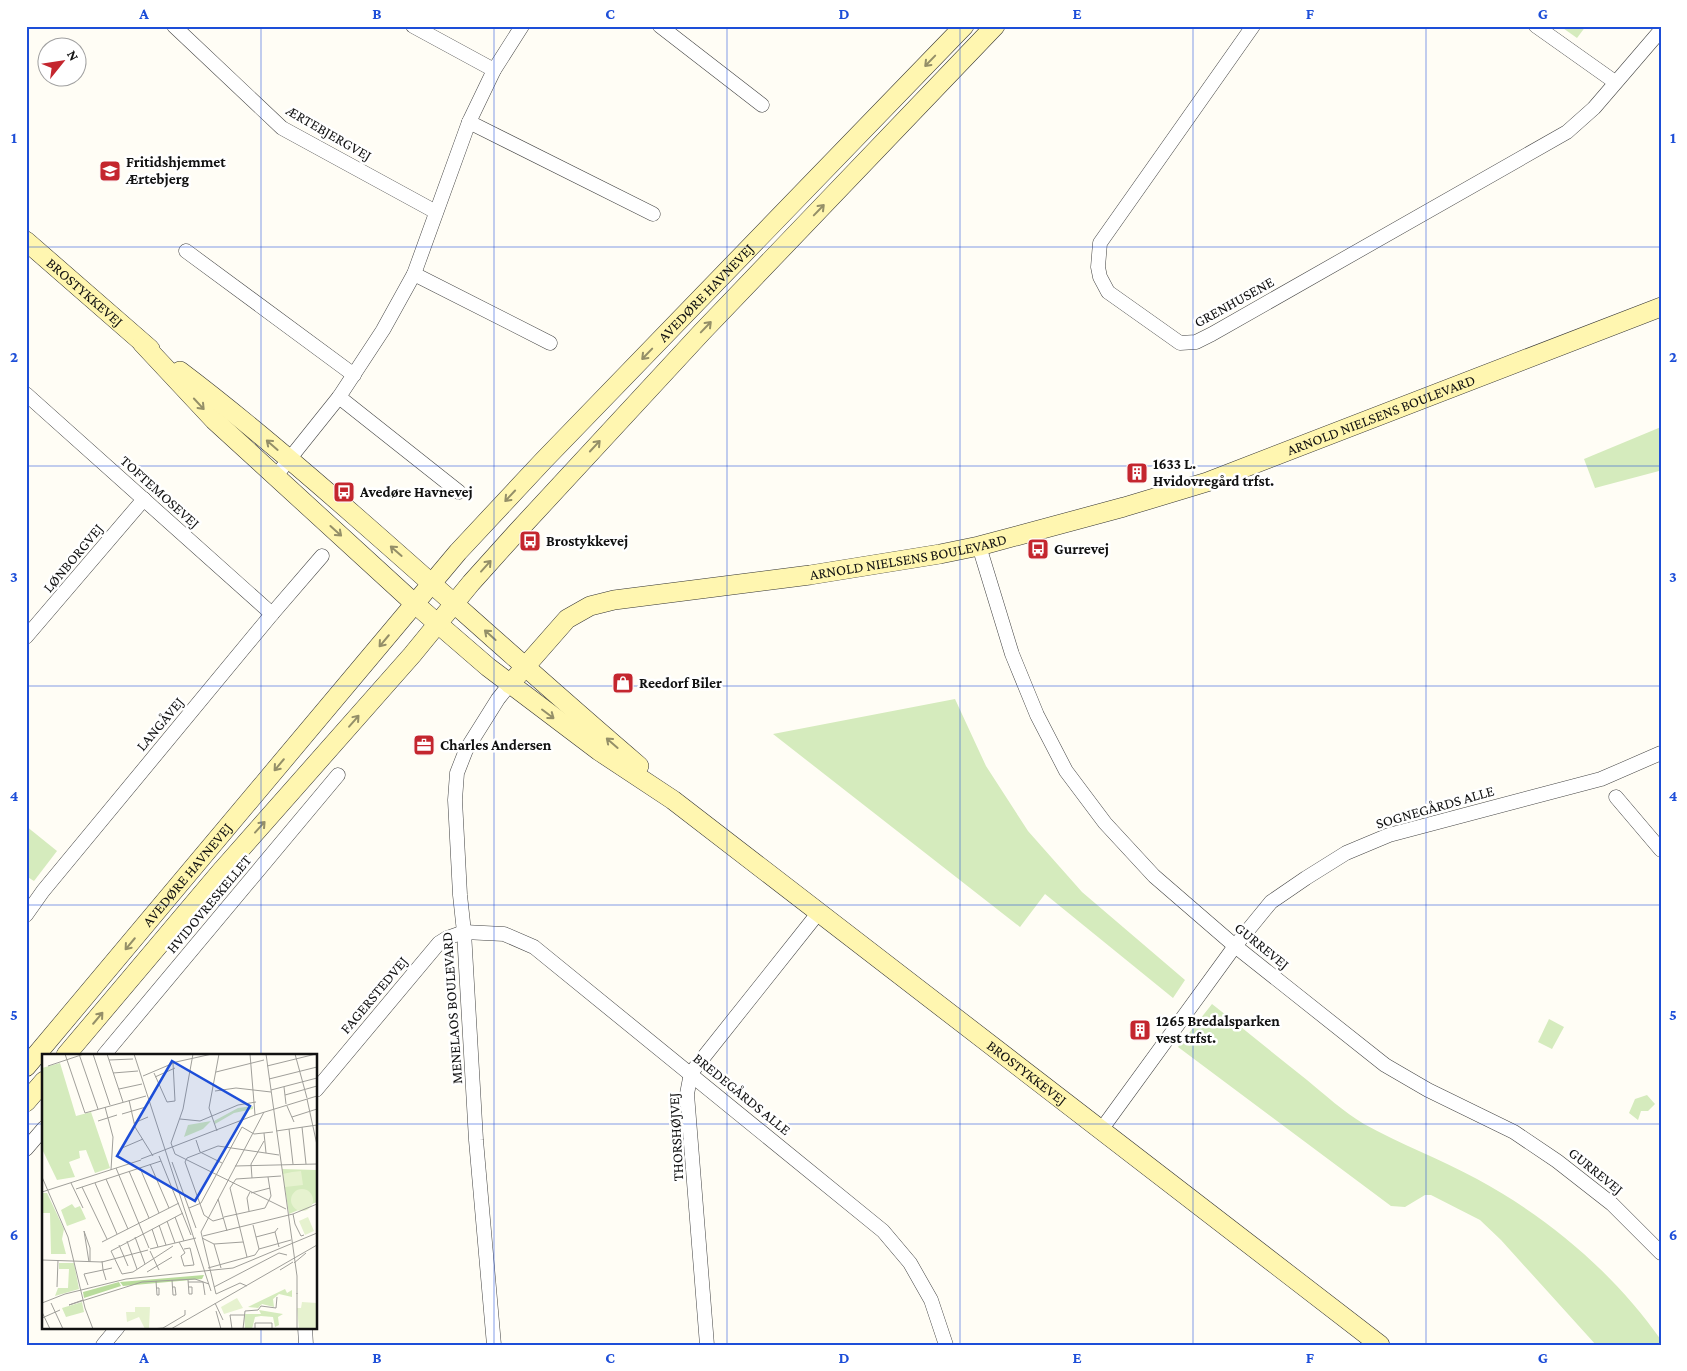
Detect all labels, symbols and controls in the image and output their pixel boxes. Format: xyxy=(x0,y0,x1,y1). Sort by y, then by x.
text: A xyxy=(138,5,149,22)
text: B xyxy=(372,5,382,22)
text: C xyxy=(605,5,615,22)
text: D xyxy=(838,5,850,22)
text: E xyxy=(1072,5,1082,22)
text: F xyxy=(1306,5,1315,22)
text: G xyxy=(1538,5,1548,22)
north arrow xyxy=(38,38,88,88)
text: N xyxy=(64,47,83,64)
one-way arrow xyxy=(924,55,936,68)
street label: ÆRTEBJERGVEJ xyxy=(282,102,375,165)
text: 1 xyxy=(11,129,17,146)
text: 1 xyxy=(1670,129,1676,146)
place label: Fritidshjemmet Ærtebjerg xyxy=(125,154,226,188)
school or university icon: Fritidshjemmet Ærtebjerg xyxy=(98,159,122,183)
one-way arrow xyxy=(813,204,825,216)
street label: AVEDØRE HAVNEVEJ xyxy=(655,240,758,345)
street label: BROSTYKKEVEJ xyxy=(43,255,126,331)
street label: GRENHUSENE xyxy=(1191,274,1277,330)
one-way arrow xyxy=(700,321,712,334)
text: 2 xyxy=(10,348,18,365)
one-way arrow xyxy=(641,348,653,361)
text: 2 xyxy=(1669,348,1677,365)
street label: ARNOLD NIELSENS BOULEVARD xyxy=(1285,371,1477,458)
one-way arrow xyxy=(193,397,205,410)
one-way arrow xyxy=(266,440,279,451)
one-way arrow xyxy=(589,440,601,453)
street label: TOFTEMOSEVEJ xyxy=(117,452,203,532)
place label: 1633 L. Hvidovregård trfst. xyxy=(1153,456,1274,489)
building icon: 1633 L. Hvidovregård trfst. xyxy=(1125,461,1149,485)
bus stop icon: Avedøre Havnevej xyxy=(332,480,356,504)
place label: Avedøre Havnevej xyxy=(359,484,473,501)
one-way arrow xyxy=(504,490,516,503)
street label: LØNBORGVEJ xyxy=(40,520,107,596)
one-way arrow xyxy=(329,525,342,537)
bus stop icon: Brostykkevej xyxy=(518,529,542,553)
street label: ARNOLD NIELSENS BOULEVARD xyxy=(808,531,1009,583)
place label: Brostykkevej xyxy=(546,533,628,550)
bus stop icon: Gurrevej xyxy=(1026,537,1050,561)
place label: Gurrevej xyxy=(1054,541,1109,558)
one-way arrow xyxy=(389,546,402,557)
one-way arrow xyxy=(480,560,492,573)
text: 3 xyxy=(10,568,18,585)
text: 3 xyxy=(1669,568,1677,585)
one-way arrow xyxy=(483,629,496,641)
one-way arrow xyxy=(379,634,390,647)
shop icon: Reedorf Biler xyxy=(611,671,635,695)
place label: Reedorf Biler xyxy=(639,675,722,691)
street label: LANGÅVEJ xyxy=(132,693,188,755)
one-way arrow xyxy=(541,709,555,719)
one-way arrow xyxy=(348,715,359,728)
office icon: Charles Andersen xyxy=(412,733,436,757)
place label: Charles Andersen xyxy=(440,737,552,753)
one-way arrow xyxy=(606,737,619,749)
one-way arrow xyxy=(274,758,285,771)
street label: SOGNEGÅRDS ALLE xyxy=(1374,781,1496,832)
text: 4 xyxy=(10,787,19,804)
text: 4 xyxy=(1669,787,1678,804)
street label: AVEDØRE HAVNEVEJ xyxy=(139,820,236,930)
one-way arrow xyxy=(254,821,266,834)
street label: HVIDOVRESKELLET xyxy=(163,852,255,956)
street label: GURREVEJ xyxy=(1231,919,1292,973)
street label: MENELAOS BOULEVARD xyxy=(439,931,465,1085)
one-way arrow xyxy=(125,937,136,950)
street label: FAGERSTEDVEJ xyxy=(337,953,412,1037)
text: 5 xyxy=(10,1006,18,1023)
text: 5 xyxy=(1669,1006,1677,1023)
one-way arrow xyxy=(92,1011,103,1024)
place label: 1265 Bredalsparken vest trfst. xyxy=(1155,1013,1280,1046)
building icon: 1265 Bredalsparken vest trfst. xyxy=(1128,1018,1152,1042)
street label: BROSTYKKEVEJ xyxy=(984,1037,1070,1109)
street label: BREDEGÅRDS ALLE xyxy=(690,1049,794,1138)
inset map xyxy=(42,1054,318,1328)
street label: THORSHØJVEJ xyxy=(666,1092,687,1182)
street label: GURREVEJ xyxy=(1565,1144,1626,1198)
text: 6 xyxy=(10,1226,18,1243)
text: 6 xyxy=(1669,1226,1677,1243)
text: A xyxy=(138,1349,149,1366)
text: B xyxy=(372,1349,382,1366)
text: C xyxy=(605,1349,615,1366)
text: D xyxy=(838,1349,850,1366)
text: E xyxy=(1072,1349,1082,1366)
text: F xyxy=(1306,1349,1315,1366)
text: G xyxy=(1538,1349,1548,1366)

